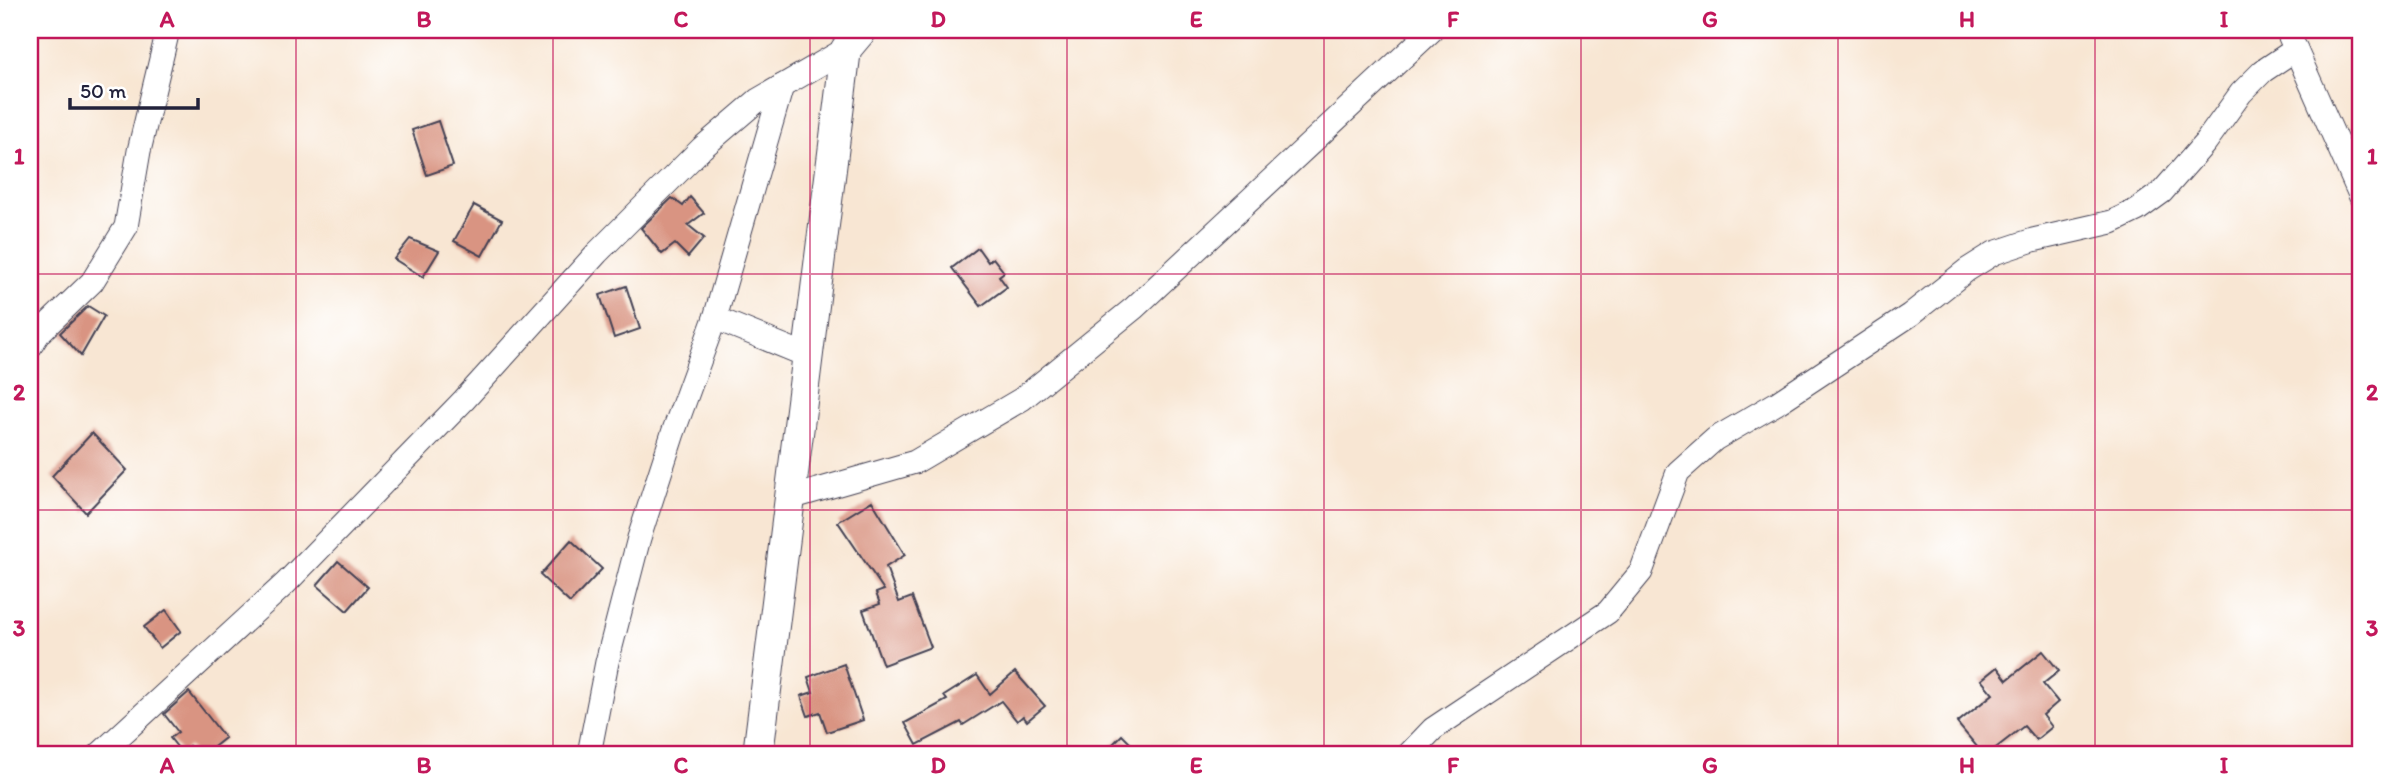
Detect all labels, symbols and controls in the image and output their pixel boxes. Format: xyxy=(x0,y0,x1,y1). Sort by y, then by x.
text: A xyxy=(159,5,175,33)
text: B xyxy=(417,5,432,33)
text: C xyxy=(674,5,689,33)
text: D xyxy=(930,5,946,33)
text: E xyxy=(1190,5,1203,33)
text: F xyxy=(1447,5,1460,33)
text: G xyxy=(1702,5,1718,33)
text: H xyxy=(1959,5,1975,33)
text: I xyxy=(2220,5,2229,33)
scale bar xyxy=(70,66,198,110)
text: 50 m xyxy=(80,78,127,103)
text: 1 xyxy=(14,142,25,170)
text: 1 xyxy=(2367,142,2378,170)
text: 2 xyxy=(13,378,26,406)
text: 2 xyxy=(2366,378,2379,406)
text: 3 xyxy=(13,614,26,642)
text: 3 xyxy=(2366,614,2379,642)
text: A xyxy=(159,751,175,779)
text: B xyxy=(417,751,432,779)
text: C xyxy=(674,751,689,779)
text: D xyxy=(930,751,946,779)
text: E xyxy=(1190,751,1203,779)
text: F xyxy=(1447,751,1460,779)
text: G xyxy=(1702,751,1718,779)
text: H xyxy=(1959,751,1975,779)
text: I xyxy=(2220,751,2229,779)

